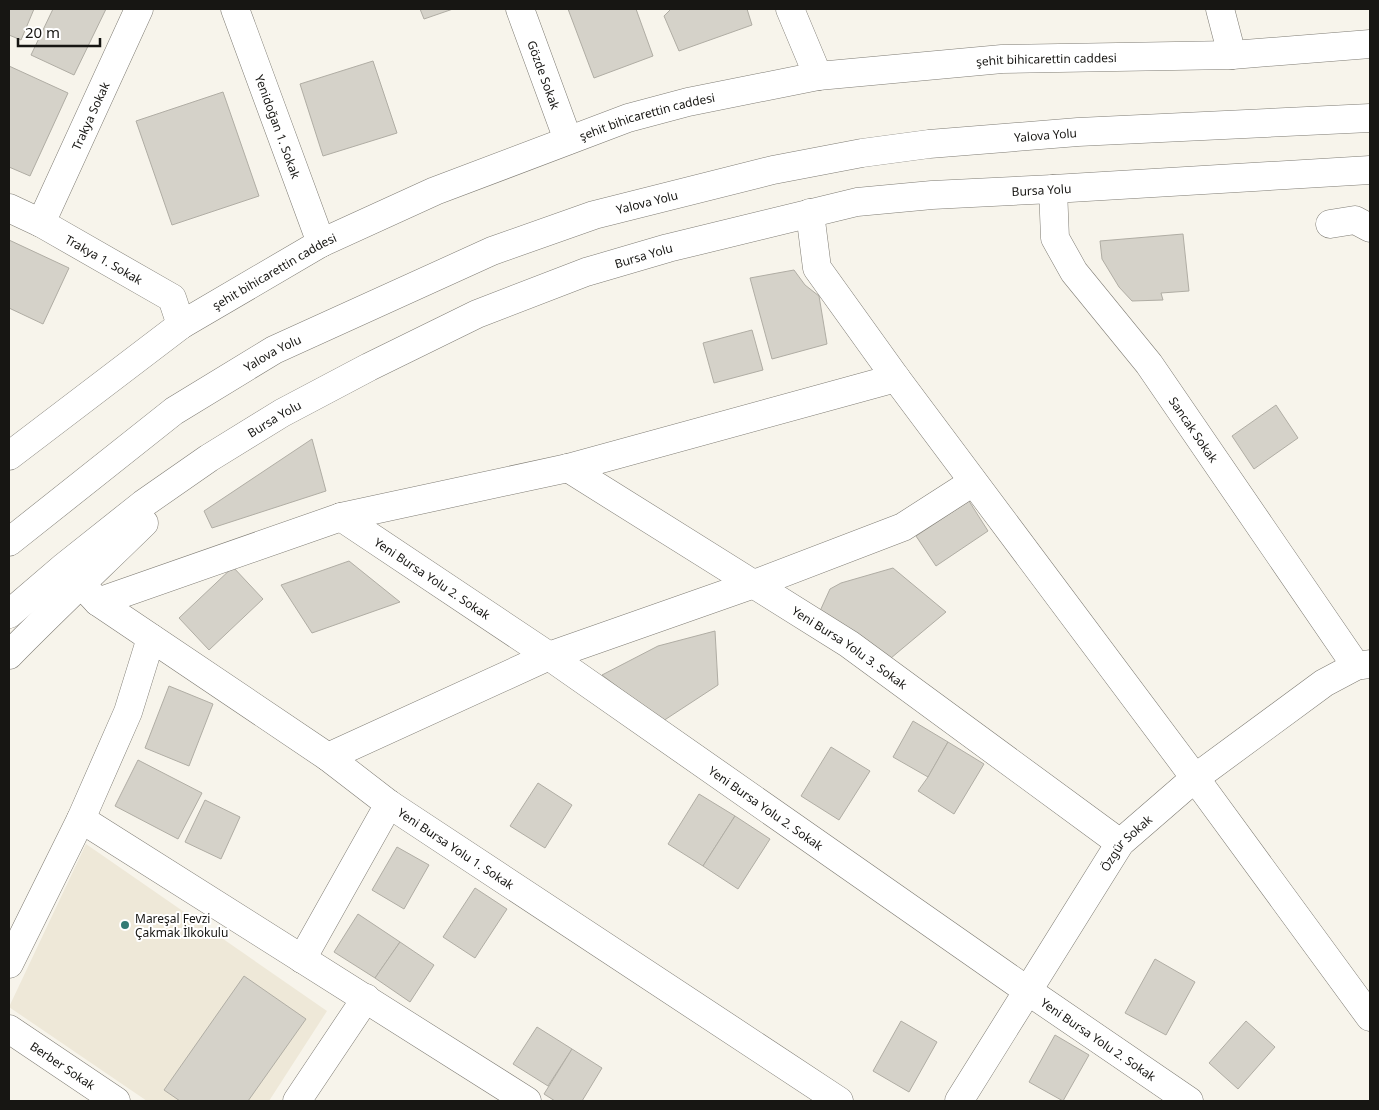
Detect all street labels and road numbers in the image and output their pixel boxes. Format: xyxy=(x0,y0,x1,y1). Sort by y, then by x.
street label: Gözde Sokak xyxy=(524,38,565,112)
street label: şehit bihicarettin caddesi xyxy=(975,49,1117,70)
street label: Yenidoğan 1. Sokak xyxy=(251,72,305,181)
street label: Trakya Sokak xyxy=(67,78,113,153)
street label: şehit bihicarettin caddesi xyxy=(577,88,716,144)
street label: Yalova Yolu xyxy=(1013,124,1078,146)
street label: Bursa Yolu xyxy=(1011,179,1072,200)
street label: Yalova Yolu xyxy=(614,186,680,218)
street label: şehit bihicarettin caddesi xyxy=(209,229,339,313)
street label: Trakya 1. Sokak xyxy=(62,230,146,288)
street label: Bursa Yolu xyxy=(612,239,674,272)
street label: Yalova Yolu xyxy=(240,330,304,375)
street label: Sancak Sokak xyxy=(1165,393,1223,466)
street label: Bursa Yolu xyxy=(244,396,304,441)
street label: Yeni Bursa Yolu 2. Sokak xyxy=(371,533,494,623)
street label: Yeni Bursa Yolu 3. Sokak xyxy=(789,602,911,693)
street label: Yeni Bursa Yolu 2. Sokak xyxy=(705,762,827,854)
street label: Yeni Bursa Yolu 1. Sokak xyxy=(394,804,518,893)
street label: Özgür Sokak xyxy=(1096,810,1156,874)
street label: Yeni Bursa Yolu 2. Sokak xyxy=(1037,994,1160,1085)
street label: Berber Sokak xyxy=(27,1037,99,1094)

